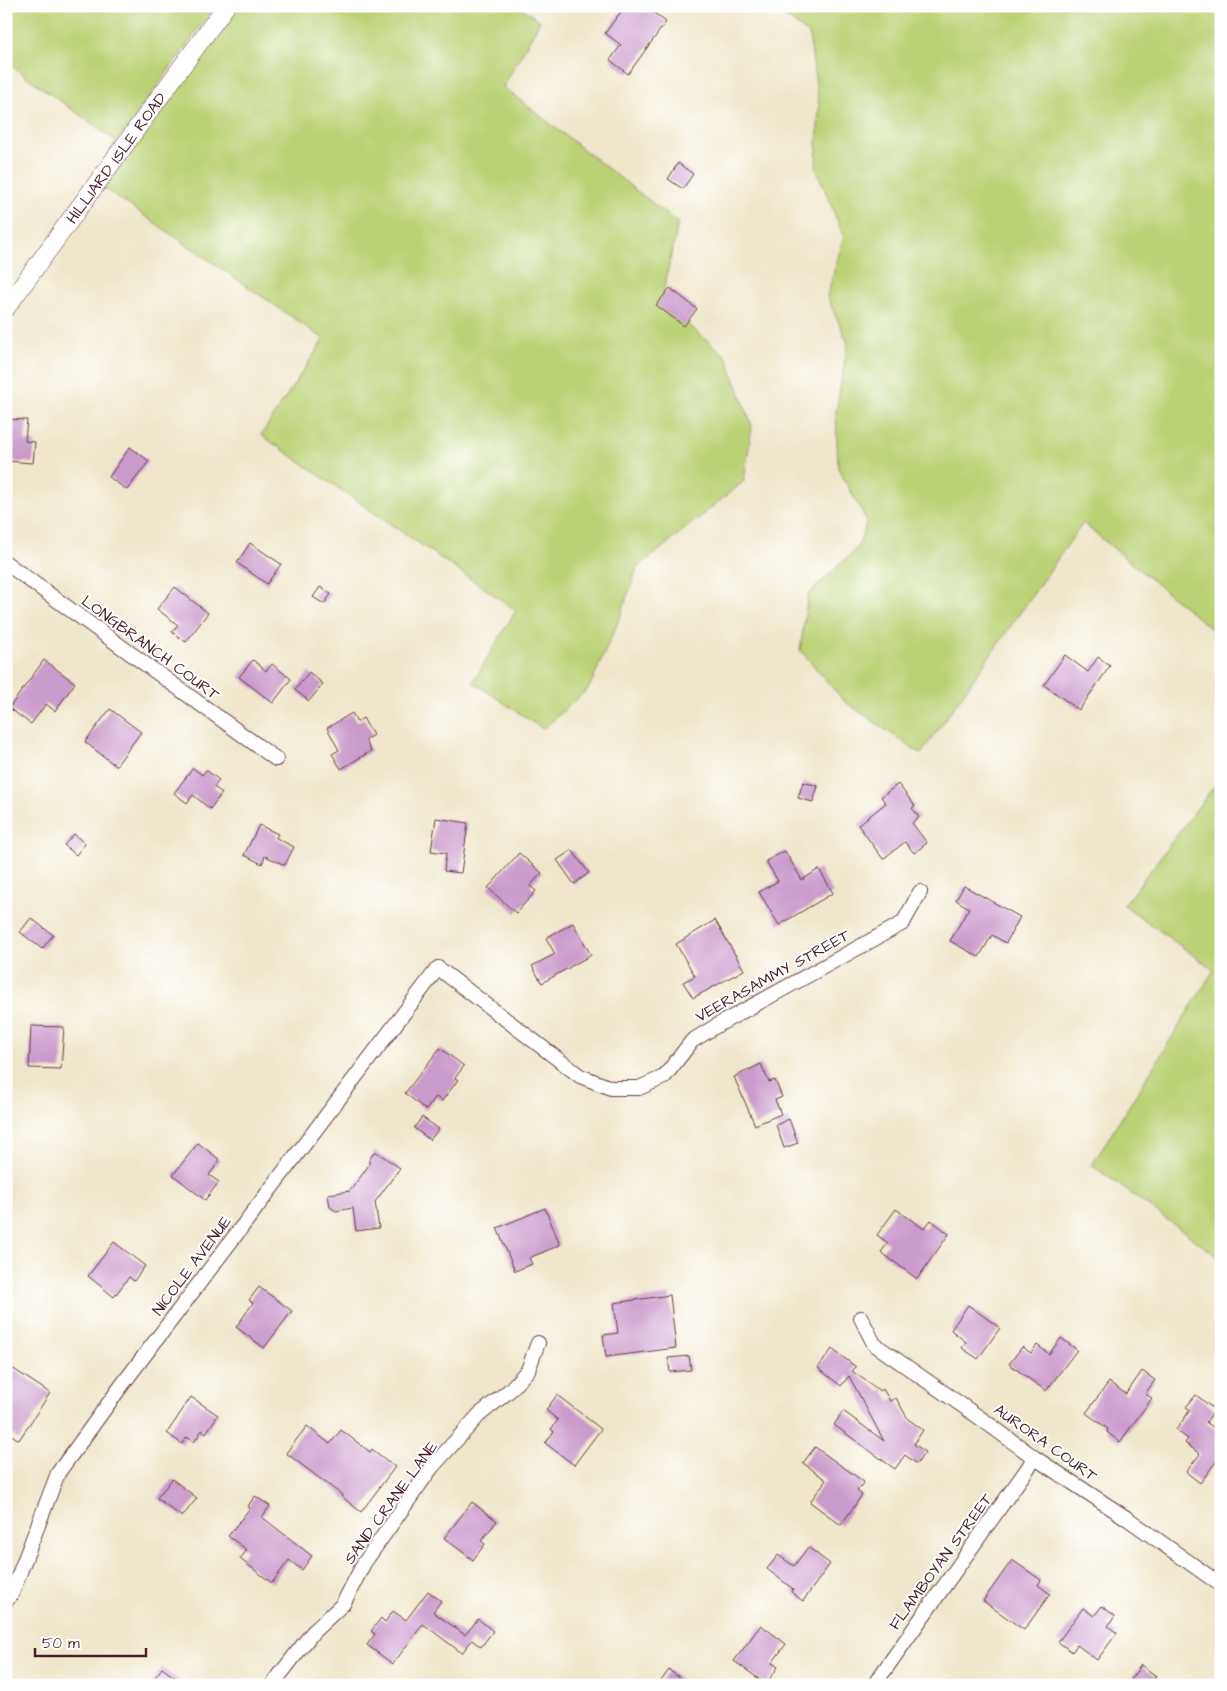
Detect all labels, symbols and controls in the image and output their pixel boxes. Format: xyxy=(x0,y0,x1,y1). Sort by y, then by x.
street label: HILLIARD ISLE ROAD xyxy=(61,88,172,228)
street label: LONGBRANCH COURT xyxy=(77,590,224,705)
street label: VEERASAMMY STREET xyxy=(691,924,854,1027)
street label: NICOLE AVENUE xyxy=(147,1211,237,1320)
street label: AURORA COURT xyxy=(989,1399,1102,1487)
street label: SAND CRANE LANE xyxy=(339,1436,443,1569)
street label: FLAMBOYAN STREET xyxy=(884,1489,998,1634)
scale bar xyxy=(35,1626,146,1658)
text: 50 m xyxy=(42,1633,80,1654)

